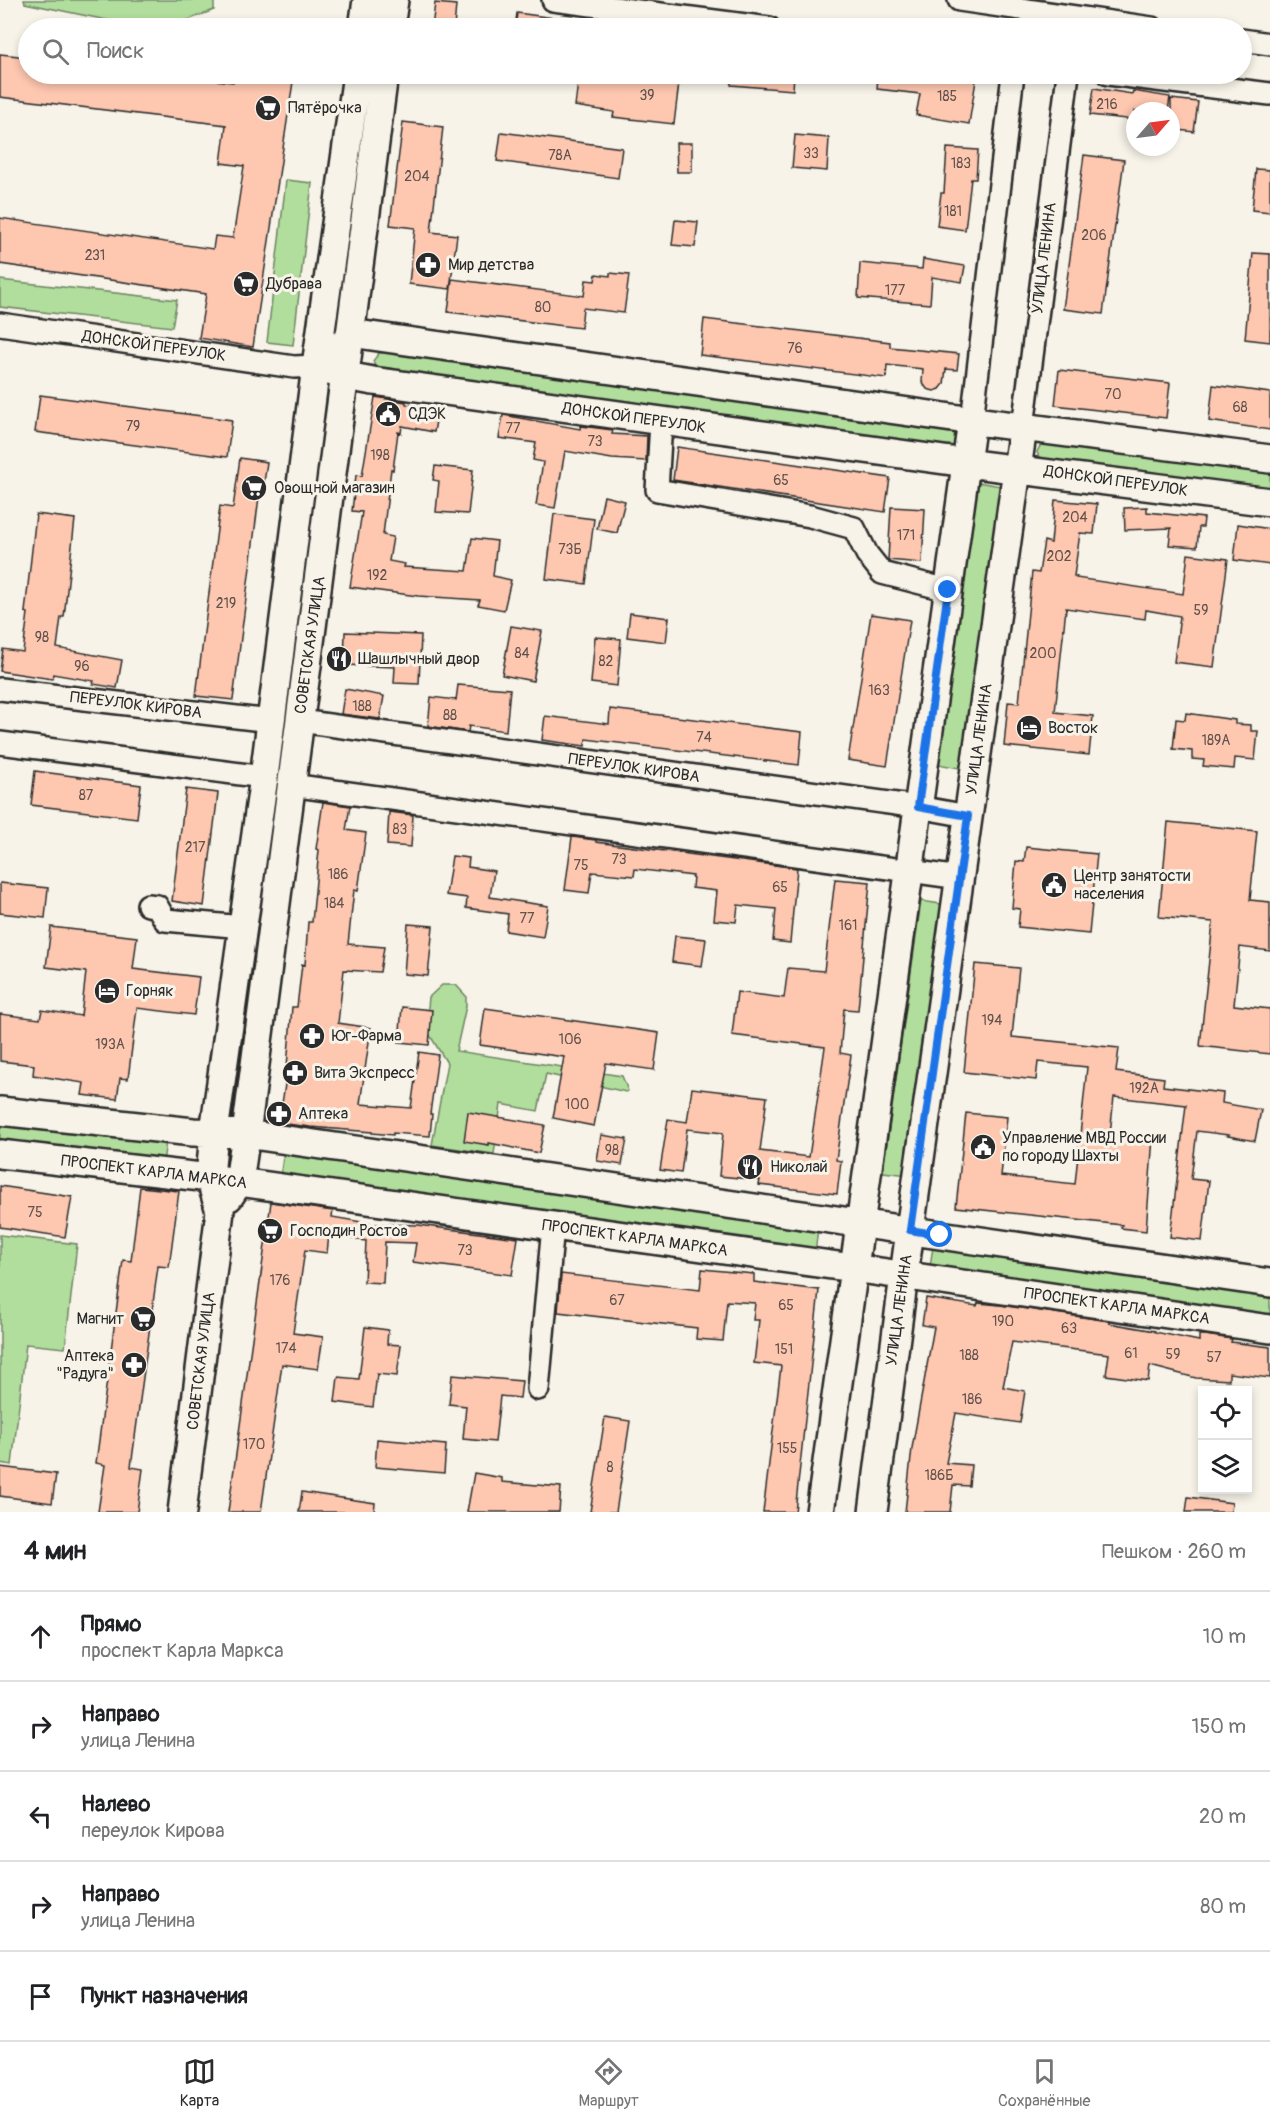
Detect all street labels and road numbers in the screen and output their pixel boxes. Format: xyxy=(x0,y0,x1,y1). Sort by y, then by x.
street label: УЛИЦА ЛЕНИНА xyxy=(1027,201,1061,315)
street label: ДОНСКОЙ ПЕРЕУЛОК xyxy=(80,326,227,366)
street label: ДОНСКОЙ ПЕРЕУЛОК xyxy=(560,398,707,438)
street label: ДОНСКОЙ ПЕРЕУЛОК xyxy=(1042,461,1189,501)
street label: СОВЕТСКАЯ УЛИЦА xyxy=(290,575,330,715)
street label: УЛИЦА ЛЕНИНА xyxy=(961,682,997,796)
street label: ПЕРЕУЛОК КИРОВА xyxy=(69,687,203,723)
street label: ПЕРЕУЛОК КИРОВА xyxy=(567,749,701,787)
street label: ПРОСПЕКТ КАРЛА МАРКСА xyxy=(60,1151,248,1193)
street label: ПРОСПЕКТ КАРЛА МАРКСА xyxy=(541,1215,729,1261)
street label: УЛИЦА ЛЕНИНА xyxy=(881,1253,917,1367)
street label: ПРОСПЕКТ КАРЛА МАРКСА xyxy=(1023,1283,1211,1329)
street label: СОВЕТСКАЯ УЛИЦА xyxy=(183,1291,219,1431)

